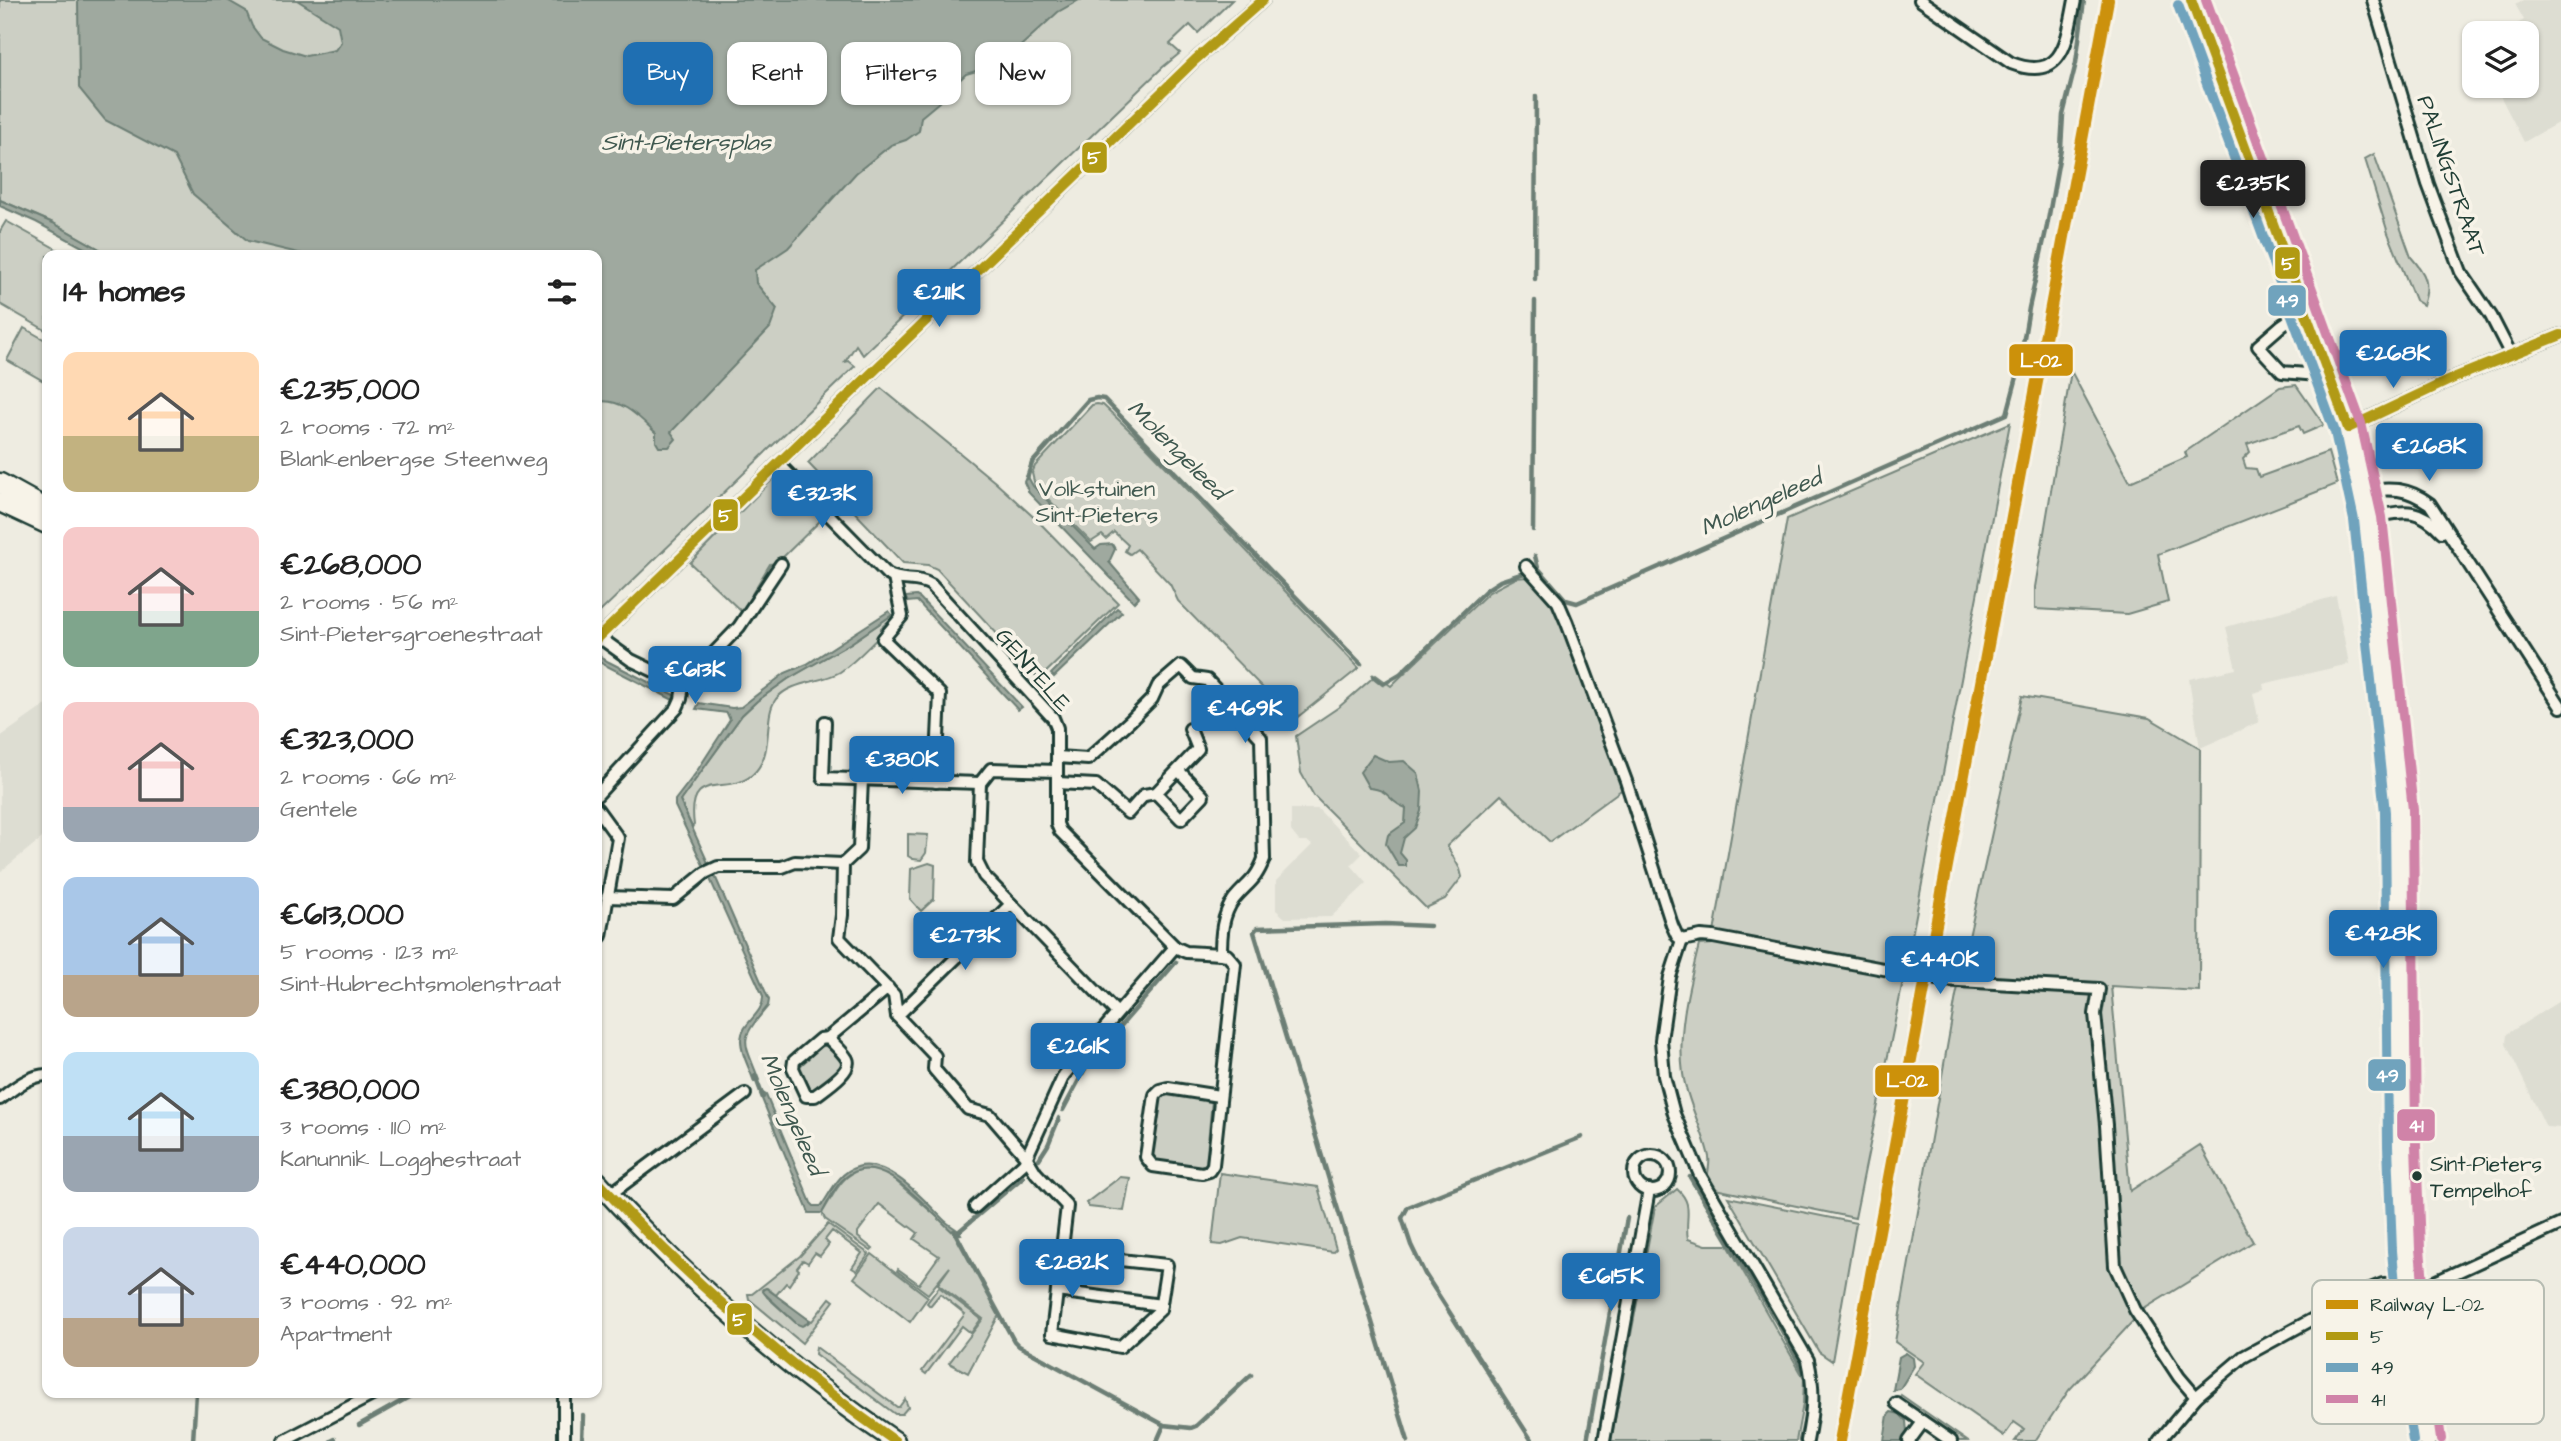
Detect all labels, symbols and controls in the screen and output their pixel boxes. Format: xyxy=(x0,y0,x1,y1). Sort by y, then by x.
map controls xyxy=(2462,21,2539,98)
button: layers xyxy=(2462,21,2539,98)
chip: Buy xyxy=(623,42,713,105)
chip: Rent xyxy=(727,42,827,105)
chip: Filters xyxy=(841,42,961,105)
chip: New xyxy=(975,42,1071,105)
street label: PALINGSTRAAT xyxy=(2408,91,2494,261)
water label: Sint-Pietersplas xyxy=(601,126,773,160)
line badge: 5 xyxy=(1081,141,1108,174)
text: 5 xyxy=(1087,145,1101,172)
pin: €235K xyxy=(2204,160,2302,220)
text: €235K xyxy=(2216,167,2290,199)
line badge: 5 xyxy=(2274,246,2301,280)
text: 5 xyxy=(2281,251,2295,278)
pin: €211K xyxy=(890,270,988,329)
text: 14 homes xyxy=(63,271,186,313)
icon: filters xyxy=(543,273,581,311)
text: €211K xyxy=(913,276,965,308)
line badge: 49 xyxy=(2267,284,2307,317)
text: 49 xyxy=(2275,288,2299,315)
pin: €268K xyxy=(2344,330,2442,390)
text: €268K xyxy=(2356,337,2430,369)
line badge: L-02 xyxy=(2008,343,2074,377)
text: L-02 xyxy=(2020,348,2062,375)
text: €235,000 xyxy=(280,369,420,411)
icon: home xyxy=(119,380,203,464)
water label: Molengeleed xyxy=(1118,392,1238,512)
text: 2 rooms · 72 m² xyxy=(280,411,455,443)
pin: €268K xyxy=(2380,424,2478,483)
text: €268K xyxy=(2392,430,2466,462)
text: Blankenbergse Steenweg xyxy=(280,443,548,475)
water label: Molengeleed xyxy=(1695,459,1832,546)
pin: €323K xyxy=(773,470,871,530)
park label: Volkstuinen Sint-Pieters xyxy=(1036,473,1158,531)
text: €323K xyxy=(788,477,856,509)
line badge: 5 xyxy=(712,498,739,532)
text: 5 xyxy=(718,503,732,530)
text: €268,000 xyxy=(280,544,421,586)
icon: home xyxy=(119,555,203,639)
text: 2 rooms · 56 m² xyxy=(280,586,458,618)
text: Sint-Pietersgroenestraat xyxy=(280,618,543,650)
street label: GENTELE xyxy=(988,621,1079,719)
pin: €613K xyxy=(646,646,744,706)
text: €613K xyxy=(664,653,726,685)
pin: €469K xyxy=(1196,686,1294,745)
text: €469K xyxy=(1207,692,1283,724)
text: €323,000 xyxy=(280,719,414,761)
icon: home xyxy=(119,730,203,814)
pin: €380K xyxy=(853,736,951,796)
text: €380K xyxy=(865,743,939,775)
text: 2 rooms · 66 m² xyxy=(280,761,457,793)
text: Gentele xyxy=(280,793,358,825)
text: €613,000 xyxy=(280,894,404,936)
icon: home xyxy=(119,905,203,989)
pin: €428K xyxy=(2334,911,2432,970)
pin: €273K xyxy=(916,912,1014,972)
text: €428K xyxy=(2345,917,2421,949)
text: €273K xyxy=(929,919,1001,951)
text: 5 rooms · 123 m² xyxy=(280,936,459,968)
pin: €440K xyxy=(1891,936,1989,996)
text: €440K xyxy=(1901,943,1979,975)
text: Sint-Hubrechtsmolenstraat xyxy=(280,968,561,1000)
pin: €261K xyxy=(1029,1024,1127,1083)
text: €261K xyxy=(1047,1030,1109,1062)
water label: Molengeleed xyxy=(750,1048,835,1185)
line badge: 49 xyxy=(2367,1058,2407,1092)
text: 49 xyxy=(2375,1063,2399,1090)
line badge: L-02 xyxy=(1874,1064,1940,1098)
text: L-02 xyxy=(1886,1068,1928,1095)
text: €380,000 xyxy=(280,1069,420,1111)
icon: home xyxy=(119,1080,203,1164)
line badge: 41 xyxy=(2396,1108,2436,1142)
text: 3 rooms · 110 m² xyxy=(280,1111,447,1143)
text: 41 xyxy=(2408,1113,2424,1140)
text: Kanunnik Logghestraat xyxy=(280,1143,521,1175)
place label: Sint-Pieters Tempelhof xyxy=(2430,1150,2542,1206)
marker: Sint-Pieters Tempelhof xyxy=(2410,1169,2424,1183)
pin: €282K xyxy=(1023,1240,1121,1299)
text: €440,000 xyxy=(280,1244,426,1286)
text: €282K xyxy=(1035,1246,1109,1278)
pin: €615K xyxy=(1562,1254,1660,1313)
icon: home xyxy=(119,1255,203,1339)
text: €615K xyxy=(1578,1260,1644,1292)
legend xyxy=(2312,1280,2544,1424)
text: 3 rooms · 92 m² xyxy=(280,1286,453,1318)
text: Railway L-02 xyxy=(2370,1292,2484,1320)
line badge: 5 xyxy=(726,1302,753,1336)
text: 5 xyxy=(732,1307,746,1334)
text: Apartment xyxy=(280,1318,392,1350)
text: 5 xyxy=(2370,1324,2384,1351)
text: 49 xyxy=(2370,1355,2394,1382)
text: 41 xyxy=(2370,1387,2386,1414)

